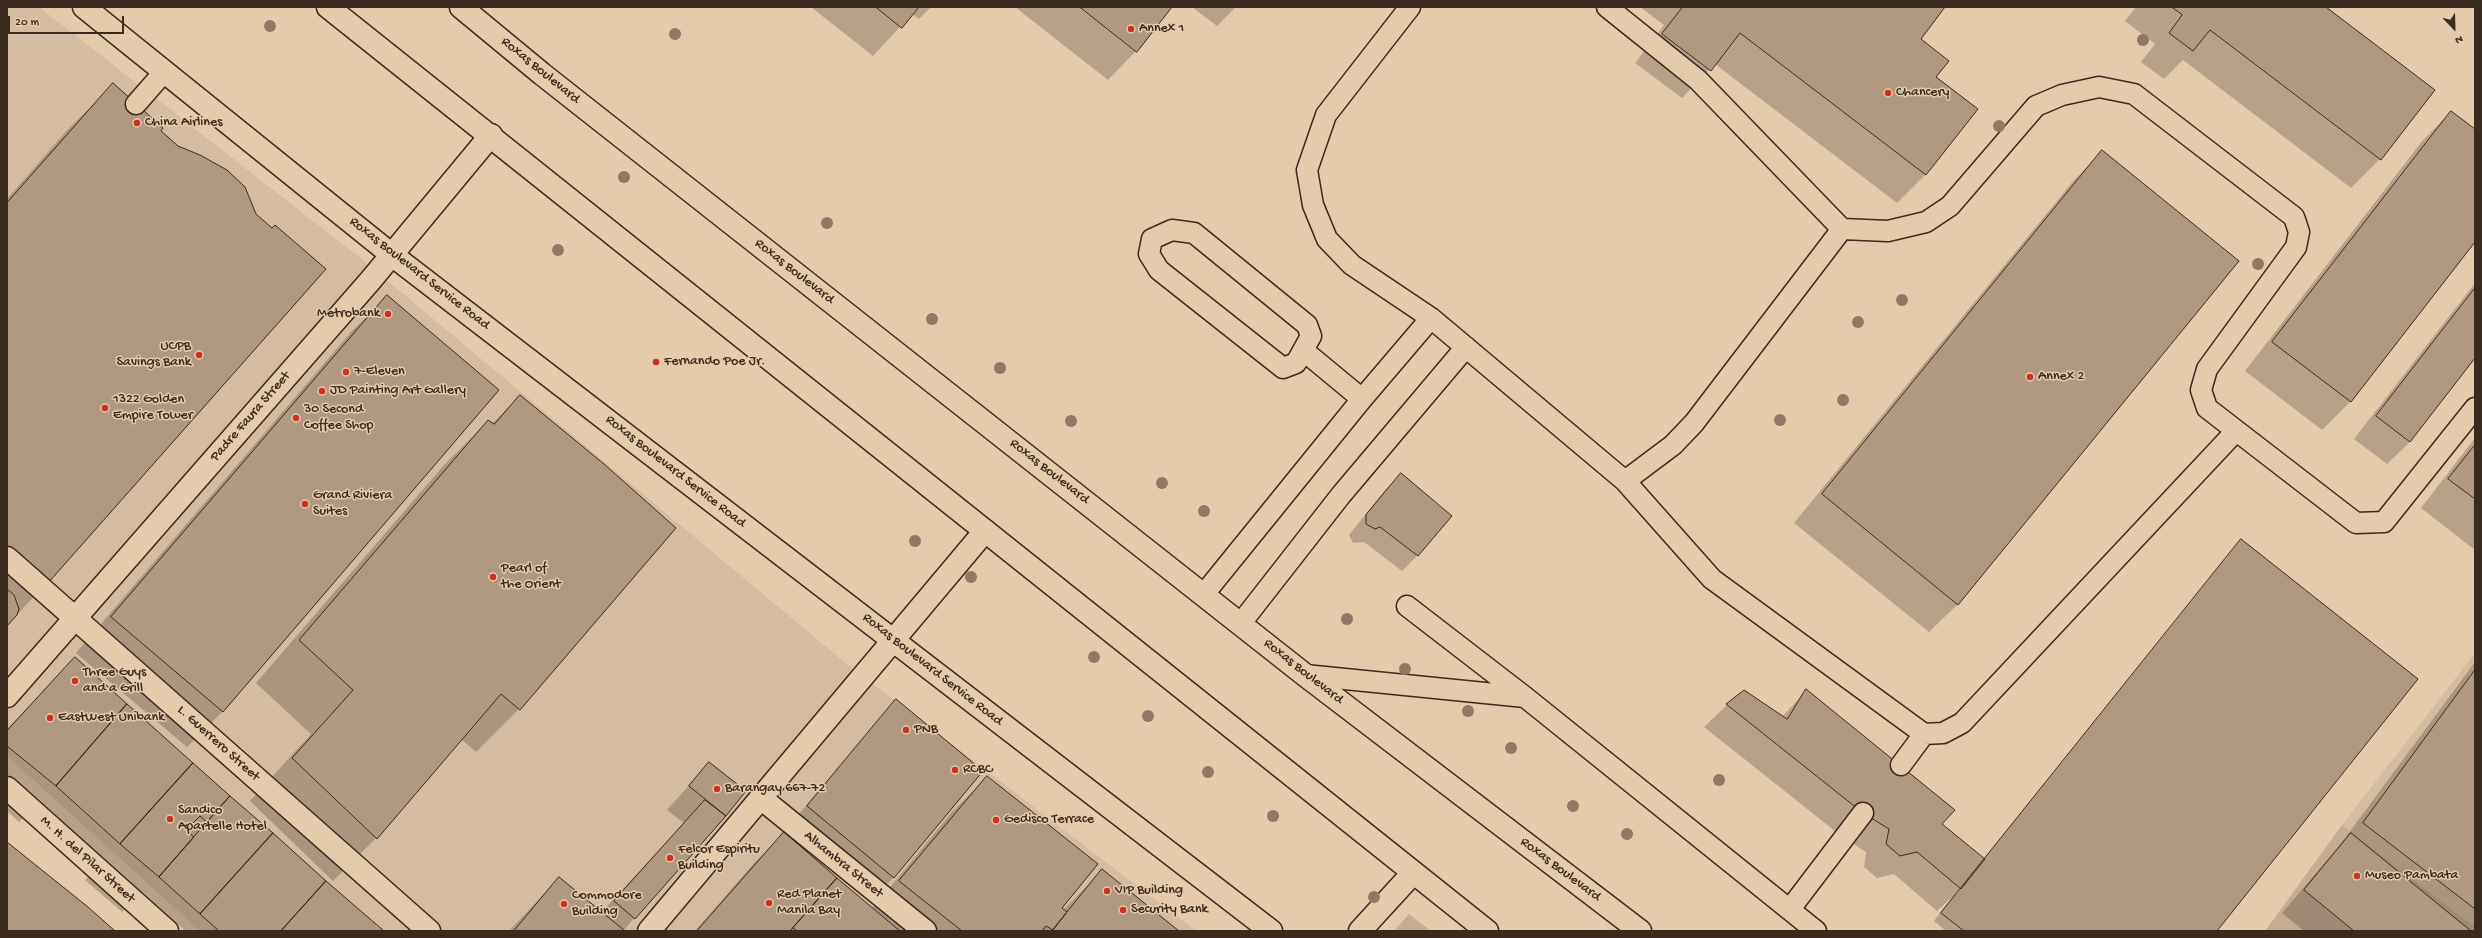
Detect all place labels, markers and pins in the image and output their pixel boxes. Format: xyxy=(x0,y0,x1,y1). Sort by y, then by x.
place label: Annex 1 xyxy=(1139,21,1184,37)
marker: Annex 1 xyxy=(1126,24,1136,34)
place label: Chancery xyxy=(1896,85,1949,101)
marker: Chancery xyxy=(1883,88,1893,98)
place label: China Airlines xyxy=(145,115,222,131)
marker: China Airlines xyxy=(132,118,142,128)
place label: Metrobank xyxy=(317,306,380,322)
marker: Metrobank xyxy=(383,309,393,319)
place label: UCPB Savings Bank xyxy=(117,339,191,372)
marker: UCPB Savings Bank xyxy=(194,350,204,360)
place label: Fernando Poe Jr. xyxy=(664,354,766,370)
marker: Fernando Poe Jr. xyxy=(651,357,661,367)
place label: 7-Eleven xyxy=(354,364,405,380)
marker: 7-Eleven xyxy=(341,367,351,377)
place label: Annex 2 xyxy=(2038,369,2084,385)
marker: Annex 2 xyxy=(2025,372,2035,382)
place label: JD Painting Art Gallery xyxy=(330,383,466,399)
marker: JD Painting Art Gallery xyxy=(317,386,327,396)
place label: 1322 Golden Empire Tower xyxy=(113,392,193,424)
place label: 30 Second Coffee Shop xyxy=(304,402,373,434)
marker: 1322 Golden Empire Tower xyxy=(100,403,110,413)
marker: 30 Second Coffee Shop xyxy=(291,413,301,423)
place label: Grand Riviera Suites xyxy=(313,488,392,520)
marker: Grand Riviera Suites xyxy=(300,499,310,509)
place label: Pearl of the Orient xyxy=(501,561,561,594)
marker: Pearl of the Orient xyxy=(488,572,498,582)
place label: Three Guys and a Grill xyxy=(83,665,146,698)
marker: Three Guys and a Grill xyxy=(70,676,80,686)
place label: EastWest Unibank xyxy=(58,710,164,726)
marker: EastWest Unibank xyxy=(45,713,55,723)
place label: PNB xyxy=(914,722,938,738)
marker: PNB xyxy=(901,725,911,735)
place label: RCBC xyxy=(963,762,993,778)
marker: RCBC xyxy=(950,765,960,775)
place label: Barangay 667-72 xyxy=(725,781,825,797)
marker: Barangay 667-72 xyxy=(712,784,722,794)
place label: Sandico Apartelle Hotel xyxy=(178,803,267,836)
place label: Gedisco Terrace xyxy=(1004,812,1094,828)
marker: Sandico Apartelle Hotel xyxy=(165,814,175,824)
marker: Gedisco Terrace xyxy=(991,815,1001,825)
place label: Felcor Espiritu Building xyxy=(678,842,760,874)
marker: Felcor Espiritu Building xyxy=(665,853,675,863)
place label: Museo Pambata xyxy=(2365,868,2458,884)
marker: Museo Pambata xyxy=(2352,871,2362,881)
place label: VIP Building xyxy=(1115,883,1183,899)
marker: VIP Building xyxy=(1102,886,1112,896)
place label: Red Planet Manila Bay xyxy=(777,887,841,920)
place label: Commodore Building xyxy=(572,888,642,920)
marker: Red Planet Manila Bay xyxy=(764,898,774,908)
marker: Commodore Building xyxy=(559,899,569,909)
place label: Security Bank xyxy=(1131,902,1208,918)
marker: Security Bank xyxy=(1118,905,1128,915)

